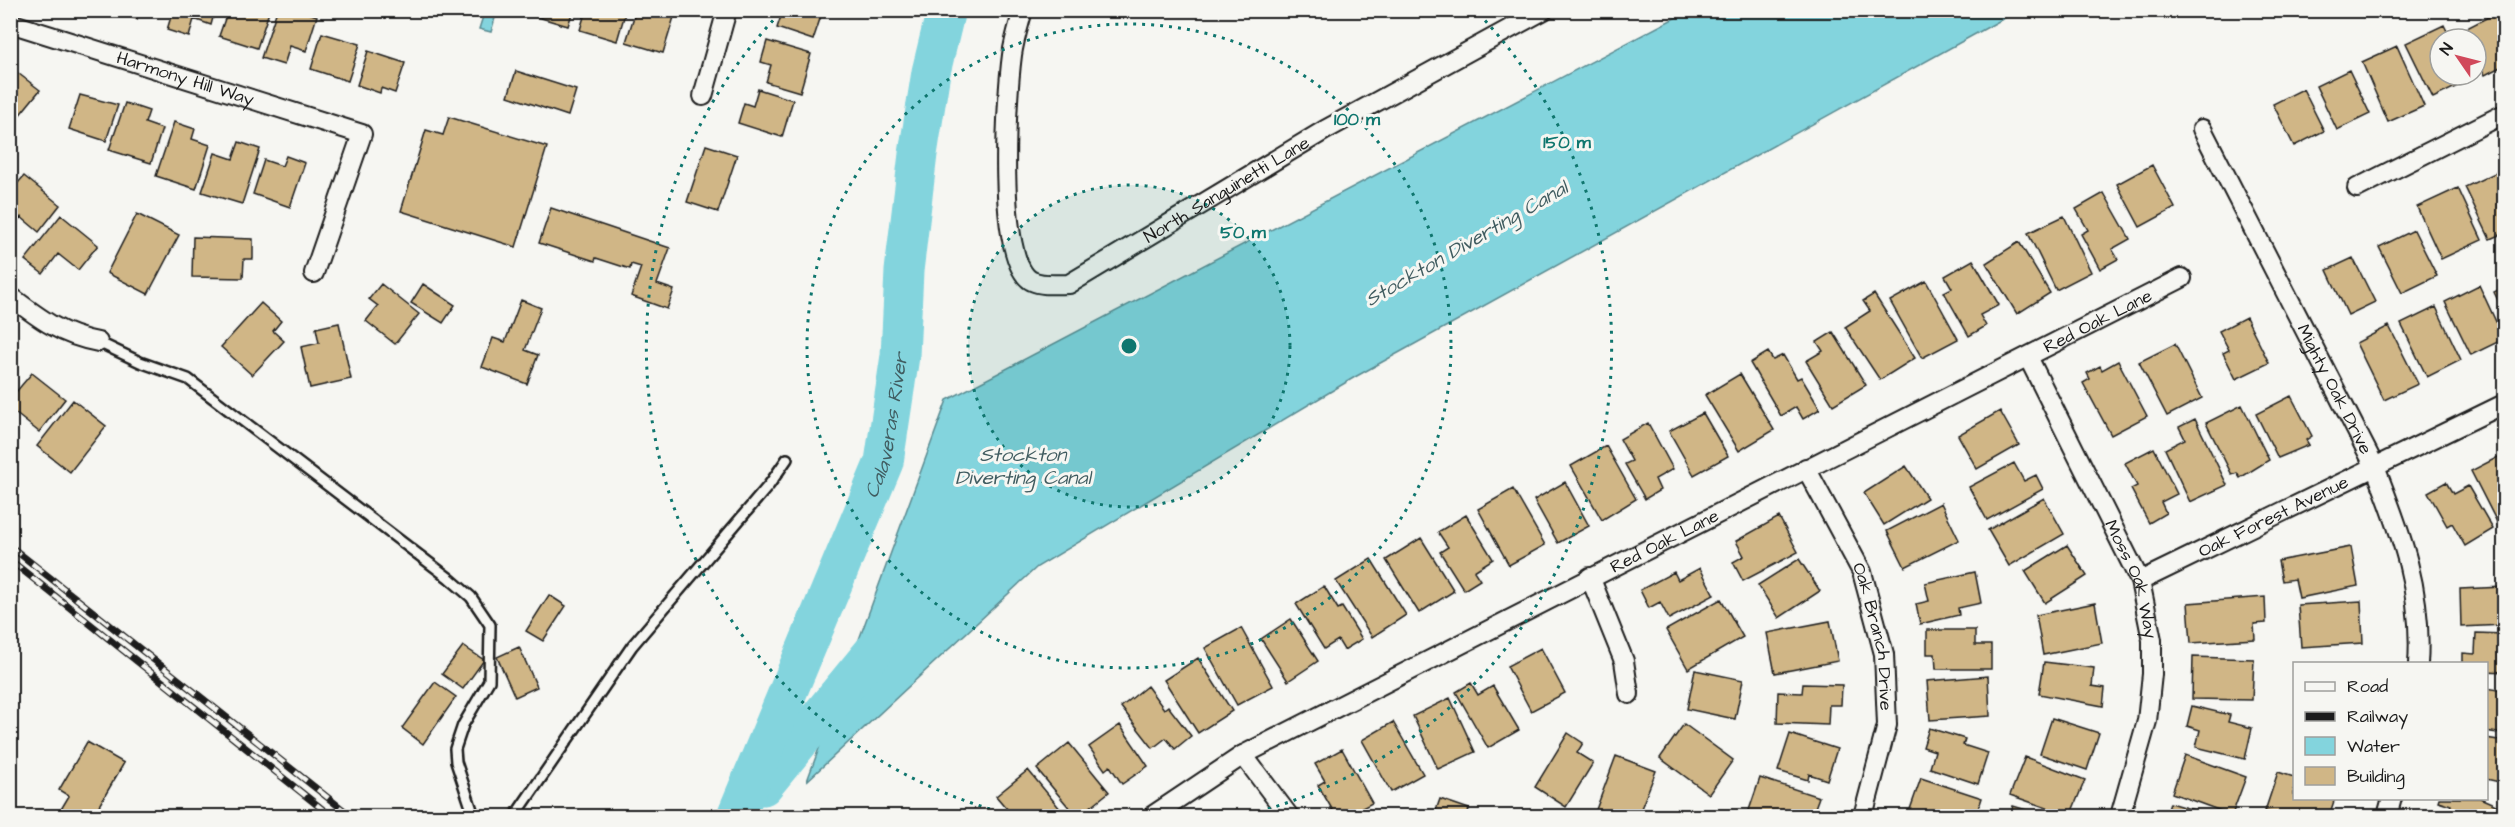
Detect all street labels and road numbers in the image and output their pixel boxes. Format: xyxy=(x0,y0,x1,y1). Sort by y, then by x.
street label: Harmony Hill Way xyxy=(113,45,257,113)
street label: North Sanguinetti Lane xyxy=(1139,130,1314,249)
street label: Red Oak Lane xyxy=(2039,283,2157,359)
street label: Mighty Oak Drive xyxy=(2291,320,2378,459)
street label: Oak Forest Avenue xyxy=(2194,470,2353,564)
street label: Red Oak Lane xyxy=(1606,503,1723,580)
street label: Moss Oak Way xyxy=(2098,515,2163,641)
street label: Oak Branch Drive xyxy=(1846,558,1898,711)

